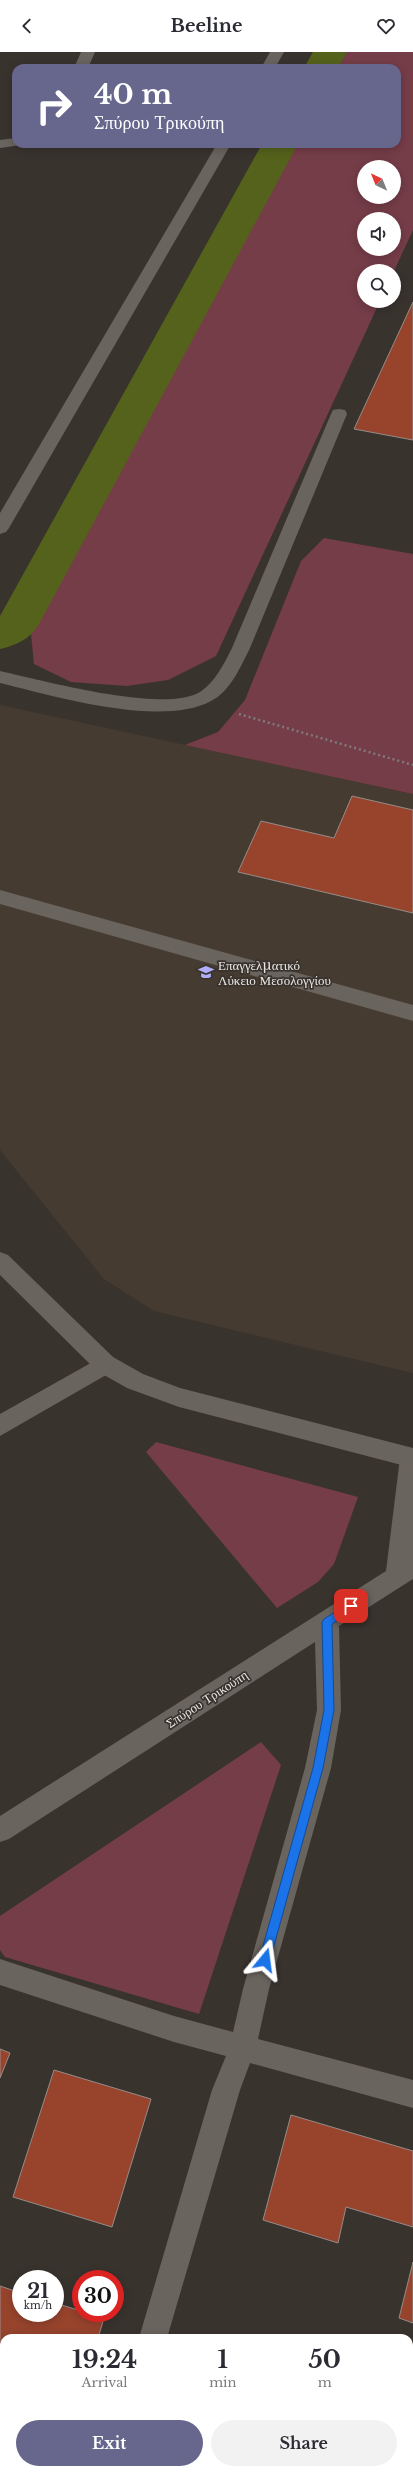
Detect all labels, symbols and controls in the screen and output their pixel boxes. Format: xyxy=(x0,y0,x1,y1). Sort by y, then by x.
icon: back xyxy=(16,15,38,37)
text: Beeline xyxy=(171,15,242,37)
icon: heart xyxy=(375,15,397,37)
text: 40 m xyxy=(94,77,172,112)
icon: right xyxy=(28,80,80,132)
text: Σπύρου Τρικούπη xyxy=(94,112,224,134)
north arrow xyxy=(357,160,401,204)
map controls xyxy=(357,160,401,308)
button: sound xyxy=(357,212,401,256)
button: search xyxy=(357,264,401,308)
place label: Επαγγελματικό Λύκειο Μεσολογγίου xyxy=(218,957,331,989)
school or university icon: Επαγγελματικό Λύκειο Μεσολογγίου xyxy=(197,963,215,981)
pin xyxy=(334,1589,368,1623)
icon: arrive xyxy=(340,1595,362,1617)
street label: Σπύρου Τρικούπη xyxy=(163,1666,251,1732)
position arrow xyxy=(244,1939,286,1981)
speed limit sign: 30 xyxy=(72,2270,124,2322)
text: 21 xyxy=(27,2279,49,2303)
text: km/h xyxy=(24,2299,52,2312)
text: 19:24 xyxy=(72,2345,137,2374)
text: 1 xyxy=(218,2345,228,2374)
text: 50 xyxy=(309,2345,341,2374)
text: Arrival xyxy=(82,2374,128,2391)
text: min xyxy=(209,2374,236,2391)
text: m xyxy=(318,2374,332,2391)
button: Exit xyxy=(16,2420,203,2466)
button: Share xyxy=(211,2420,397,2466)

